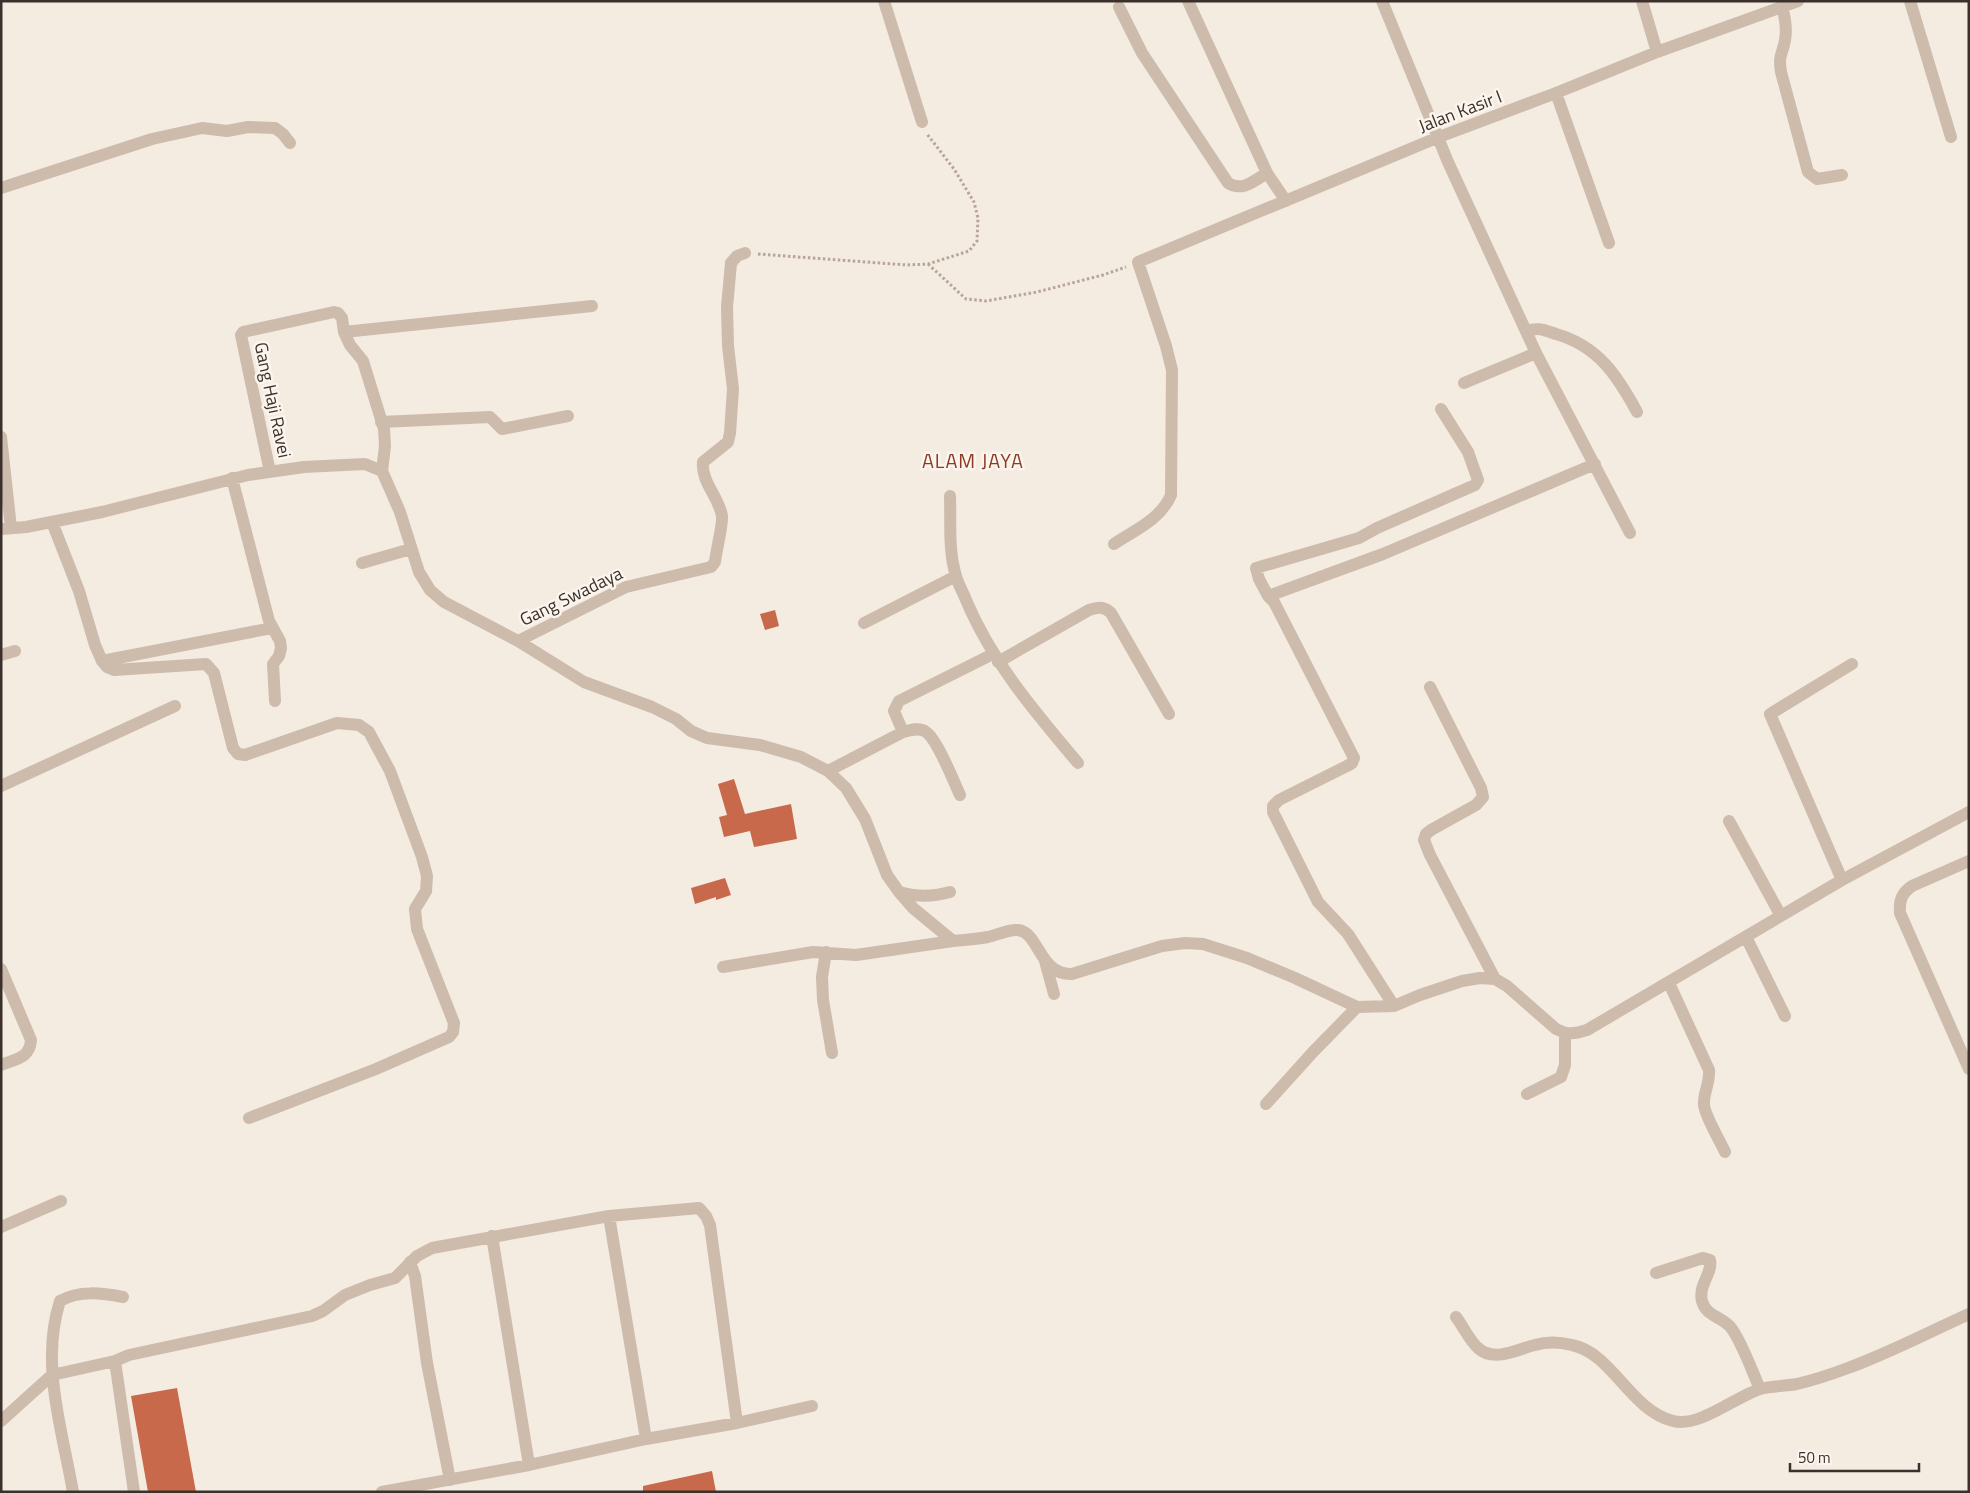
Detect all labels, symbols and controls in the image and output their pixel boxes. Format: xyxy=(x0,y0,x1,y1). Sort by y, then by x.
street label: Jalan Kasir I xyxy=(1414,83,1506,139)
street label: Gang Haji Ravei xyxy=(248,340,298,460)
district label: ALAM JAYA xyxy=(922,445,1024,476)
street label: Gang Swadaya xyxy=(515,559,627,633)
scale bar xyxy=(1790,1440,1919,1472)
text: 50 m xyxy=(1798,1446,1831,1469)

